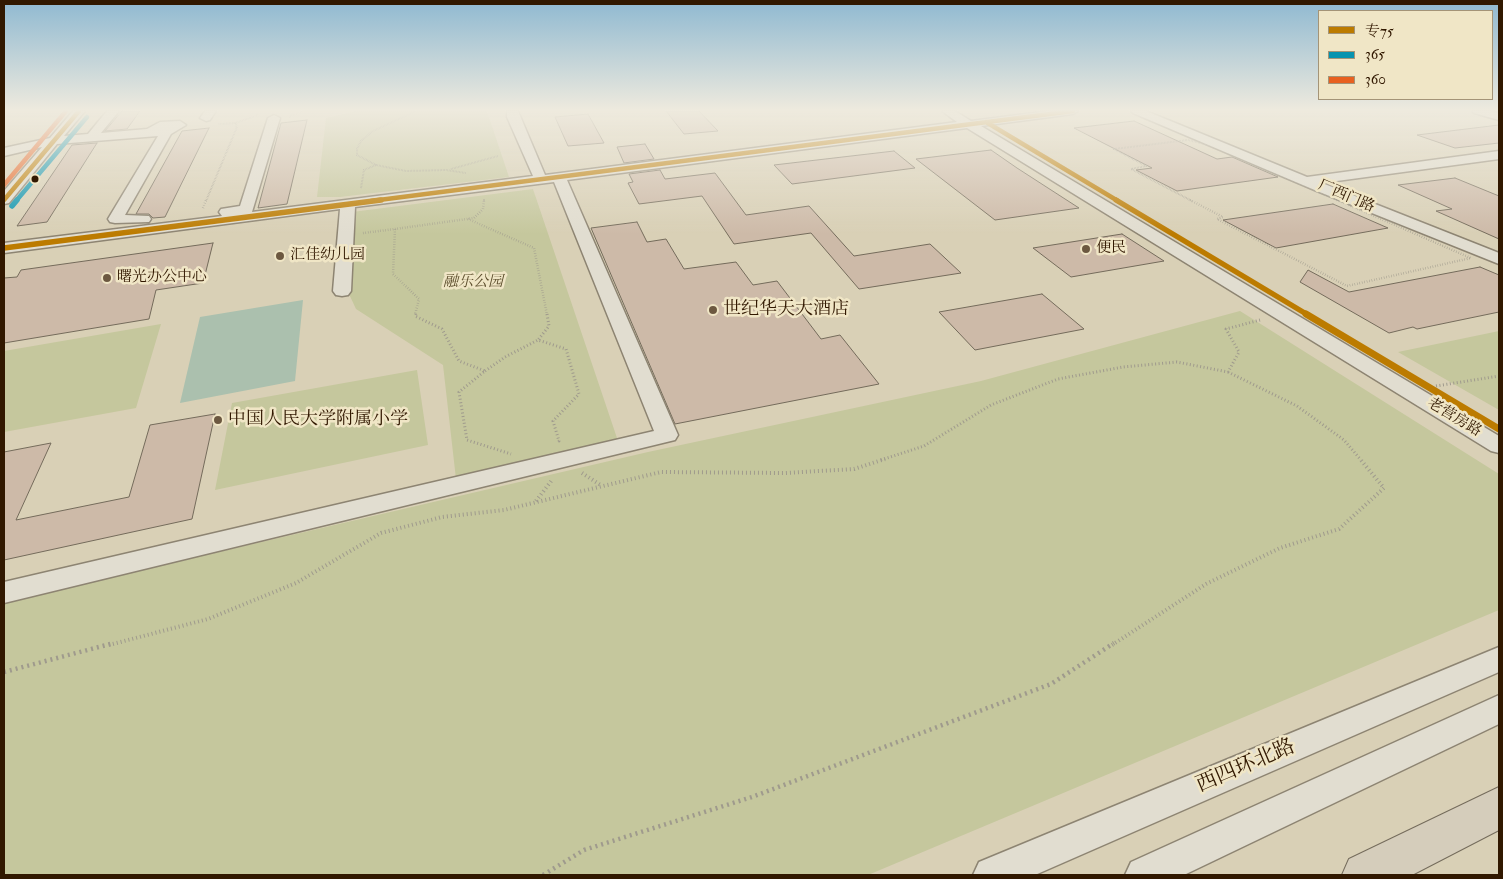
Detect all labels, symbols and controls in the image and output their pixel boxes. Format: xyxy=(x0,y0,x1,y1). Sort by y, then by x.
legend xyxy=(1318,10,1493,100)
text: 专75 xyxy=(1365,22,1393,41)
text: 365 xyxy=(1365,45,1385,64)
text: 360 xyxy=(1365,70,1386,89)
unlabelled marker xyxy=(30,174,40,184)
street label: 厂西门路 xyxy=(1315,177,1377,217)
place label: 便民 xyxy=(1096,240,1126,258)
marker: 便民 xyxy=(1080,243,1092,255)
place label: 汇佳幼儿园 xyxy=(290,247,365,265)
marker: 汇佳幼儿园 xyxy=(274,250,286,262)
place label: 曙光办公中心 xyxy=(117,269,207,287)
marker: 曙光办公中心 xyxy=(101,272,113,284)
park label: 融乐公园 xyxy=(443,274,503,292)
place label: 世纪华天大酒店 xyxy=(723,299,849,321)
marker: 世纪华天大酒店 xyxy=(707,304,719,316)
street label: 老营房路 xyxy=(1424,395,1484,441)
place label: 中国人民大学附属小学 xyxy=(228,409,408,431)
marker: 中国人民大学附属小学 xyxy=(212,414,224,426)
street label: 西四环北路 xyxy=(1193,735,1299,799)

